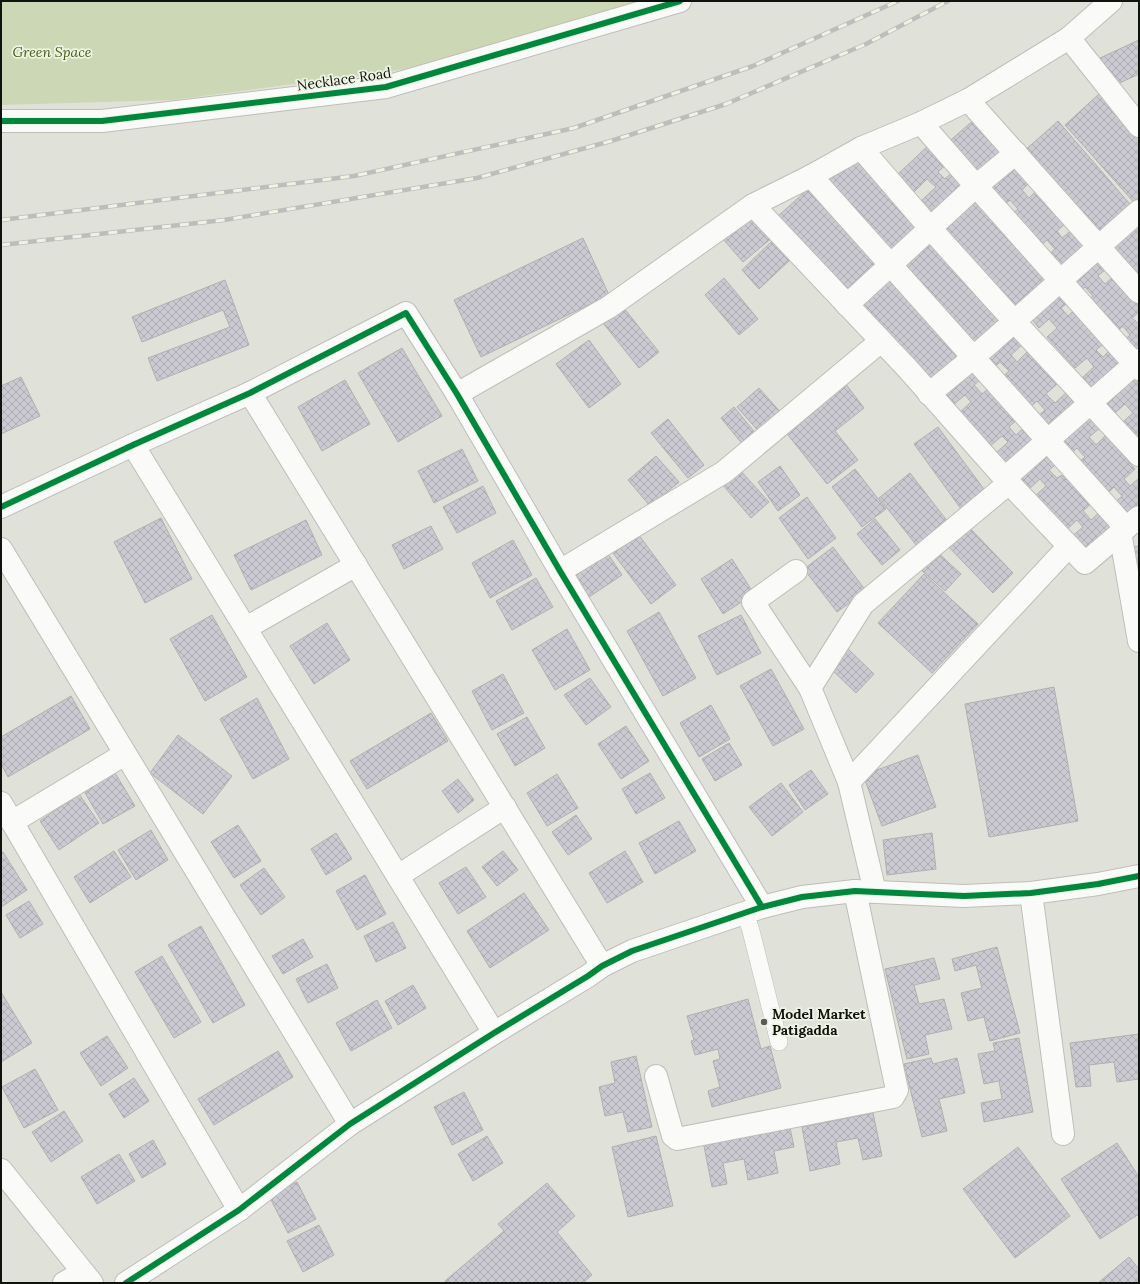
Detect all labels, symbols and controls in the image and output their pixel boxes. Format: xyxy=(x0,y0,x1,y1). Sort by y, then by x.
park label: Green Space xyxy=(12,43,92,61)
street label: Necklace Road xyxy=(296,63,392,95)
place label: Model Market Patigadda xyxy=(772,1005,866,1039)
marker: Model Market Patigadda xyxy=(759,1017,769,1027)

